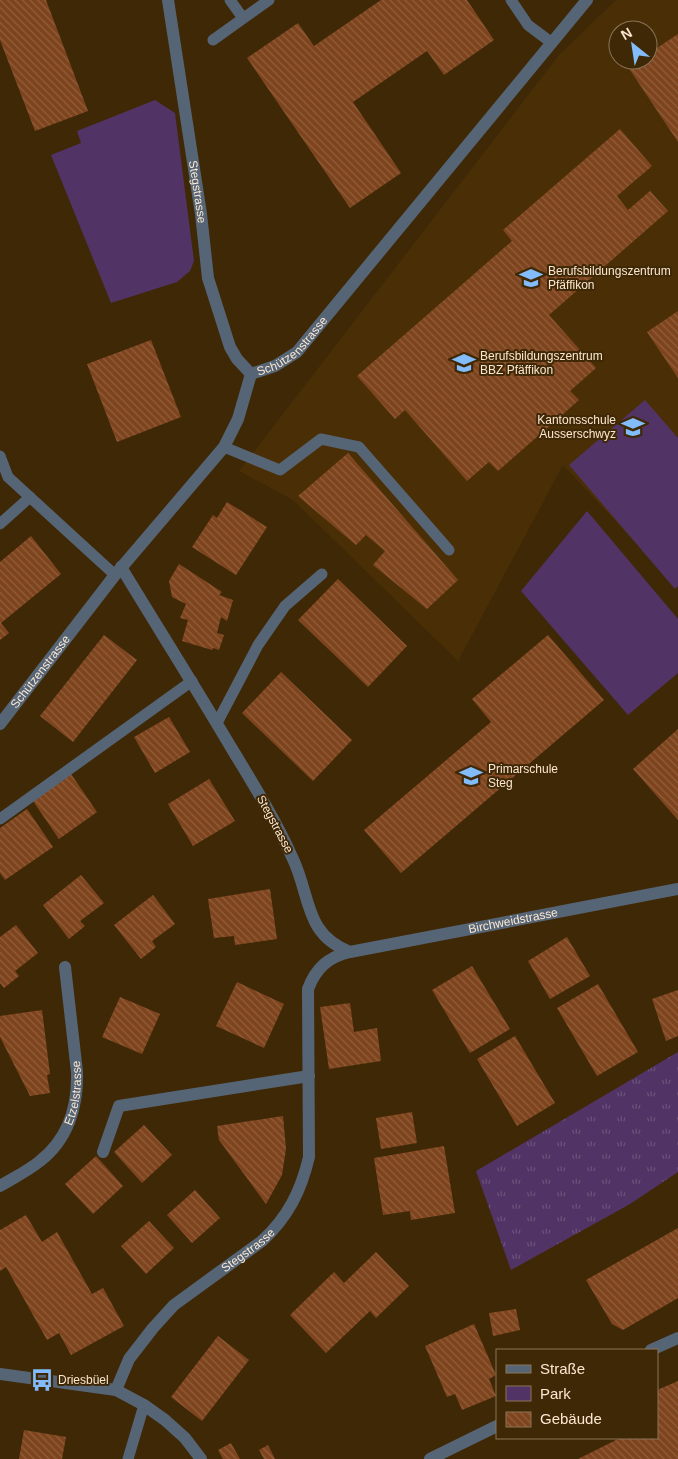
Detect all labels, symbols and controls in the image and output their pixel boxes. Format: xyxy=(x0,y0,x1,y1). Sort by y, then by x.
north arrow xyxy=(608,20,658,70)
text: N xyxy=(618,24,635,43)
street label: Stegstrasse xyxy=(186,159,209,224)
place label: Berufsbildungszentrum Pfäffikon xyxy=(548,264,671,292)
school or university icon: Berufsbildungszentrum Pfäffikon xyxy=(518,265,544,291)
street label: Schützenstrasse xyxy=(255,313,331,379)
place label: Berufsbildungszentrum BBZ Pfäffikon xyxy=(480,349,603,377)
school or university icon: Berufsbildungszentrum BBZ Pfäffikon xyxy=(451,350,477,376)
place label: Kantonsschule Ausserschwyz xyxy=(537,413,616,441)
school or university icon: Kantonsschule Ausserschwyz xyxy=(620,414,646,440)
street label: Schützenstrasse xyxy=(8,632,73,711)
place label: Primarschule Steg xyxy=(488,762,558,790)
school or university icon: Primarschule Steg xyxy=(458,763,484,789)
street label: Stegstrasse xyxy=(254,793,296,856)
street label: Birchweidstrasse xyxy=(467,905,559,936)
street label: Etzelstrasse xyxy=(61,1060,84,1127)
street label: Stegstrasse xyxy=(219,1225,278,1275)
legend xyxy=(496,1349,658,1439)
text: Straße xyxy=(540,1360,585,1377)
bus stop icon: Driesbüel xyxy=(29,1367,55,1393)
place label: Driesbüel xyxy=(58,1373,109,1387)
text: Park xyxy=(540,1385,571,1402)
text: Gebäude xyxy=(540,1410,602,1427)

